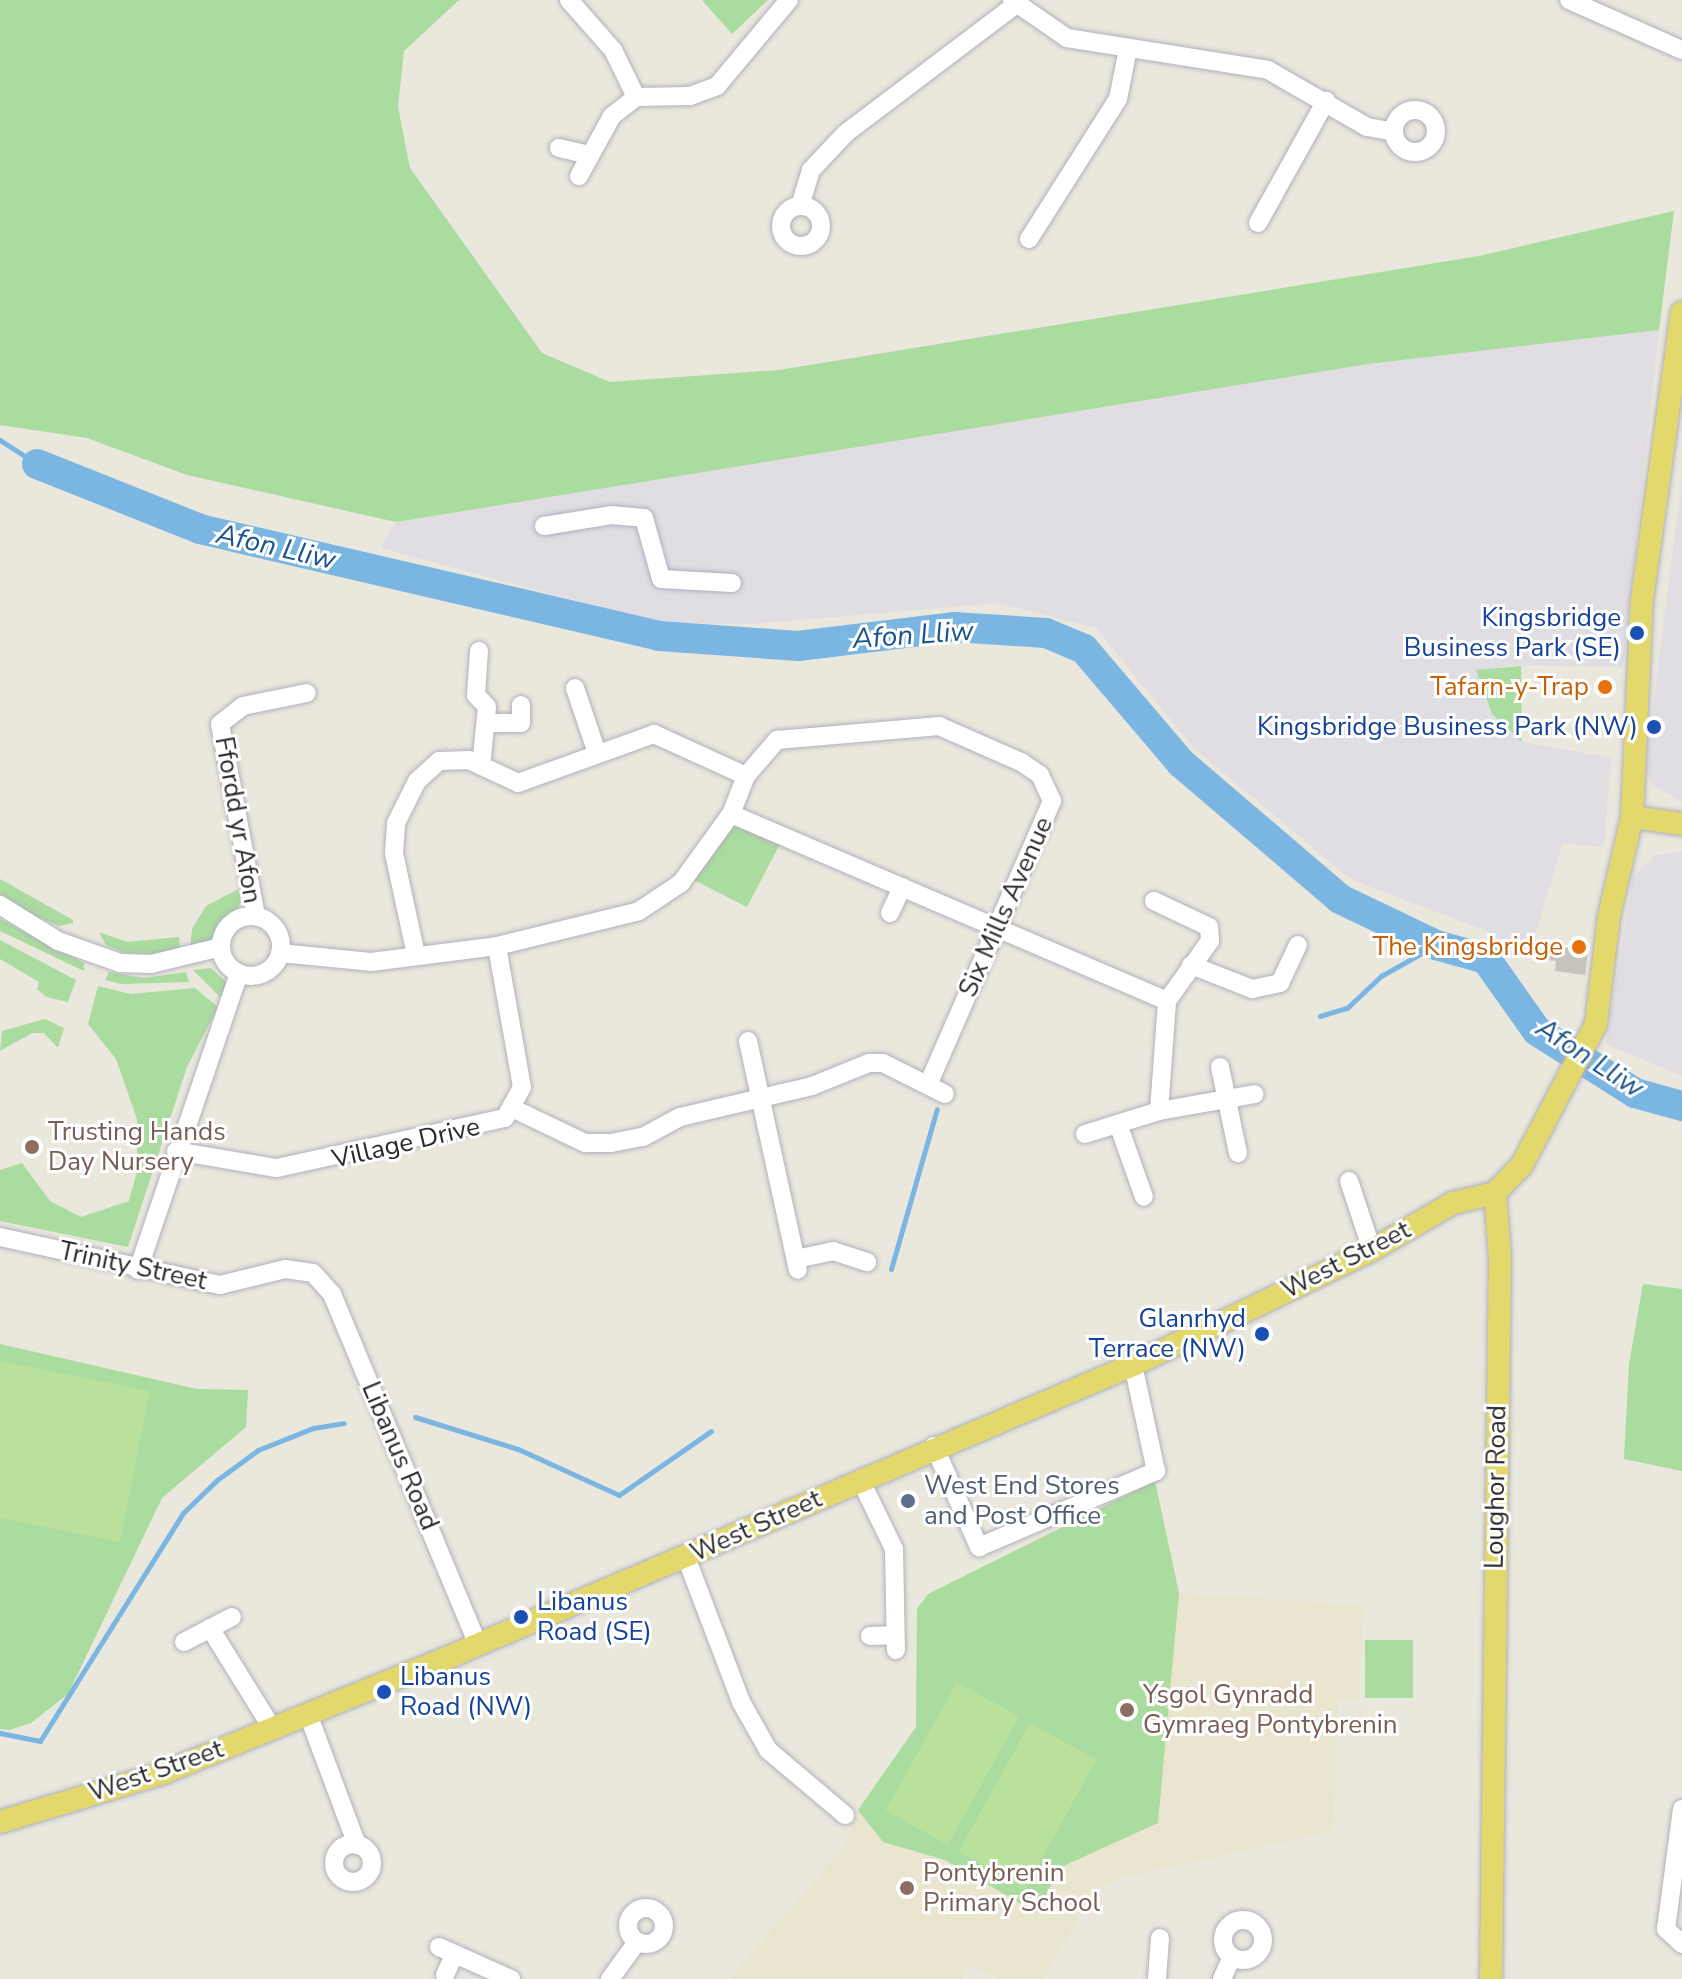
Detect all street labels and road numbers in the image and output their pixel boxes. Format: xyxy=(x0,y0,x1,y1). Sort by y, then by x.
street label: Ffordd yr Afon xyxy=(208,734,268,906)
street label: Six Mills Avenue xyxy=(952,812,1060,1002)
street label: Village Drive xyxy=(329,1111,483,1175)
street label: West Street xyxy=(1277,1214,1415,1306)
street label: Trinity Street xyxy=(56,1235,210,1297)
street label: Libanus Road xyxy=(355,1377,445,1535)
street label: Loughor Road xyxy=(1479,1405,1513,1569)
street label: West Street xyxy=(686,1483,826,1569)
street label: West Street xyxy=(85,1733,227,1809)

